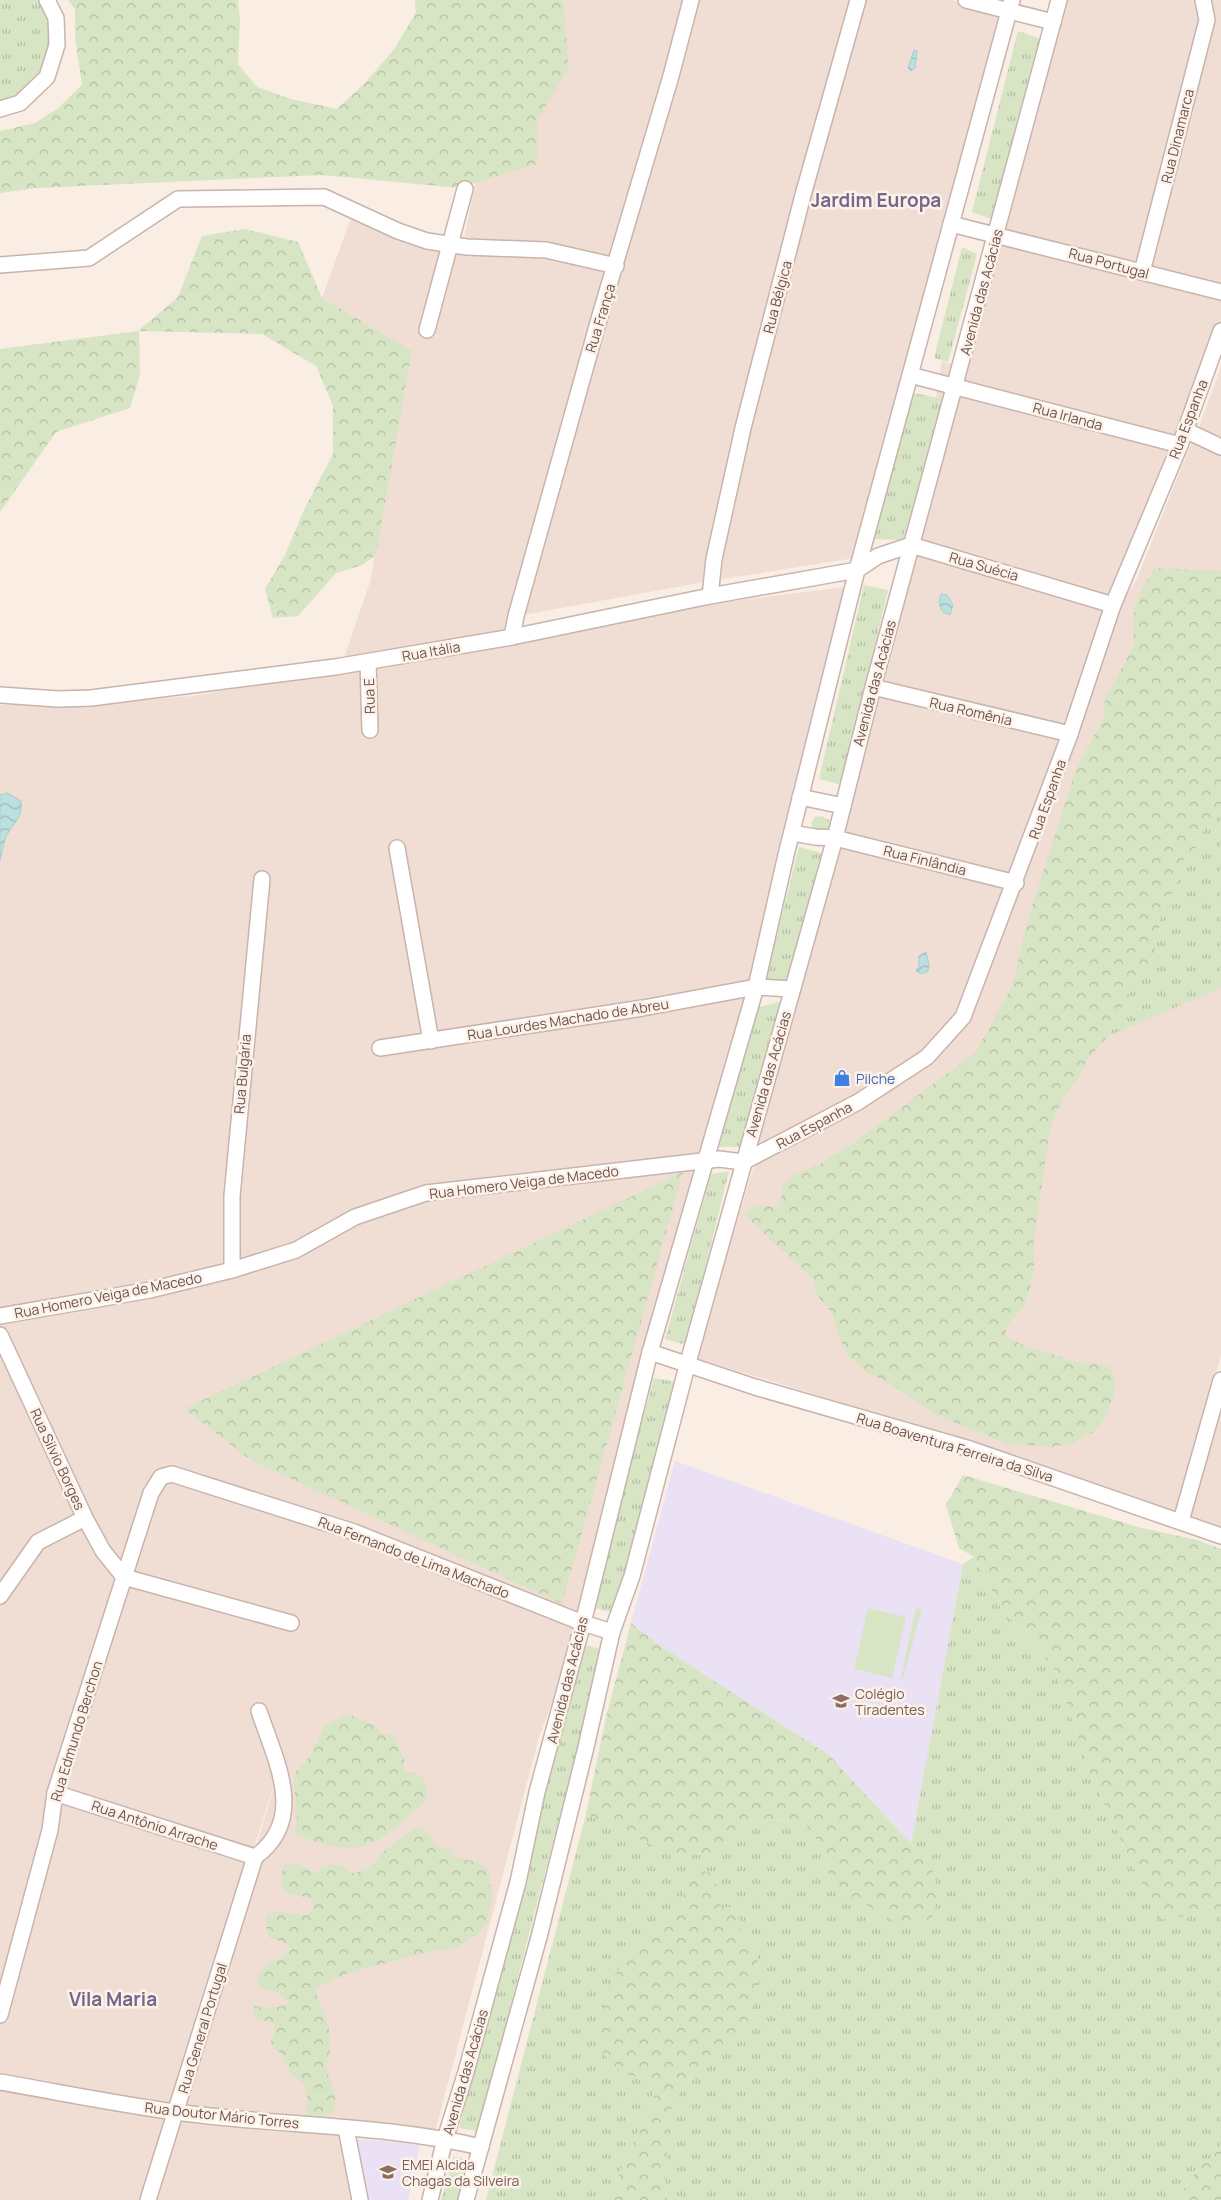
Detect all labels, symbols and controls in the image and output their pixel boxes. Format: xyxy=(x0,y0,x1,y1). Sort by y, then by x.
street label: Rua Dinamarca xyxy=(1156,87,1198,185)
district label: Jardim Europa xyxy=(811,187,941,213)
street label: Avenida das Acácias xyxy=(955,227,1007,357)
street label: Rua Portugal xyxy=(1067,243,1151,283)
street label: Rua Bélgica xyxy=(758,258,796,336)
street label: Rua França xyxy=(581,281,619,355)
street label: Rua Espanha xyxy=(1164,377,1212,461)
street label: Rua Irlanda xyxy=(1031,398,1105,434)
street label: Rua Suécia xyxy=(947,547,1021,585)
street label: Avenida das Acácias xyxy=(848,618,900,748)
street label: Rua Itália xyxy=(400,637,462,665)
street label: Rua E xyxy=(359,678,379,714)
street label: Rua Romênia xyxy=(928,692,1014,730)
street label: Rua Espanha xyxy=(1024,757,1070,841)
street label: Rua Finlândia xyxy=(881,840,969,880)
street label: Rua Lourdes Machado de Abreu xyxy=(466,994,670,1044)
street label: Avenida das Acácias xyxy=(741,1009,795,1139)
street label: Rua Bulgária xyxy=(229,1033,255,1115)
shop icon: Pilche xyxy=(832,1068,852,1088)
place label: Pilche xyxy=(856,1069,895,1088)
street label: Rua Espanha xyxy=(773,1097,855,1153)
street label: Rua Homero Veiga de Macedo xyxy=(428,1161,620,1203)
street label: Rua Homero Veiga de Macedo xyxy=(13,1267,203,1323)
street label: Rua Silvio Borges xyxy=(26,1405,90,1513)
street label: Rua Boaventura Ferreira da Silva xyxy=(854,1408,1056,1486)
street label: Rua Fernando de Lima Machado xyxy=(316,1512,512,1602)
street label: Avenida das Acácias xyxy=(542,1615,592,1745)
street label: Rua Edmundo Berchon xyxy=(46,1658,106,1804)
place label: Colégio Tiradentes xyxy=(855,1684,925,1719)
school or university icon: Colégio Tiradentes xyxy=(831,1691,851,1711)
street label: Rua Antônio Arrache xyxy=(89,1796,221,1854)
street label: Rua General Portugal xyxy=(173,1960,231,2096)
district label: Vila Maria xyxy=(69,1986,157,2012)
street label: Avenida das Acácias xyxy=(438,2007,492,2137)
street label: Rua Doutor Mário Torres xyxy=(144,2097,300,2133)
place label: EMEI Alcida Chagas da Silveira xyxy=(402,2155,519,2190)
school or university icon: EMEI Alcida Chagas da Silveira xyxy=(378,2162,398,2182)

